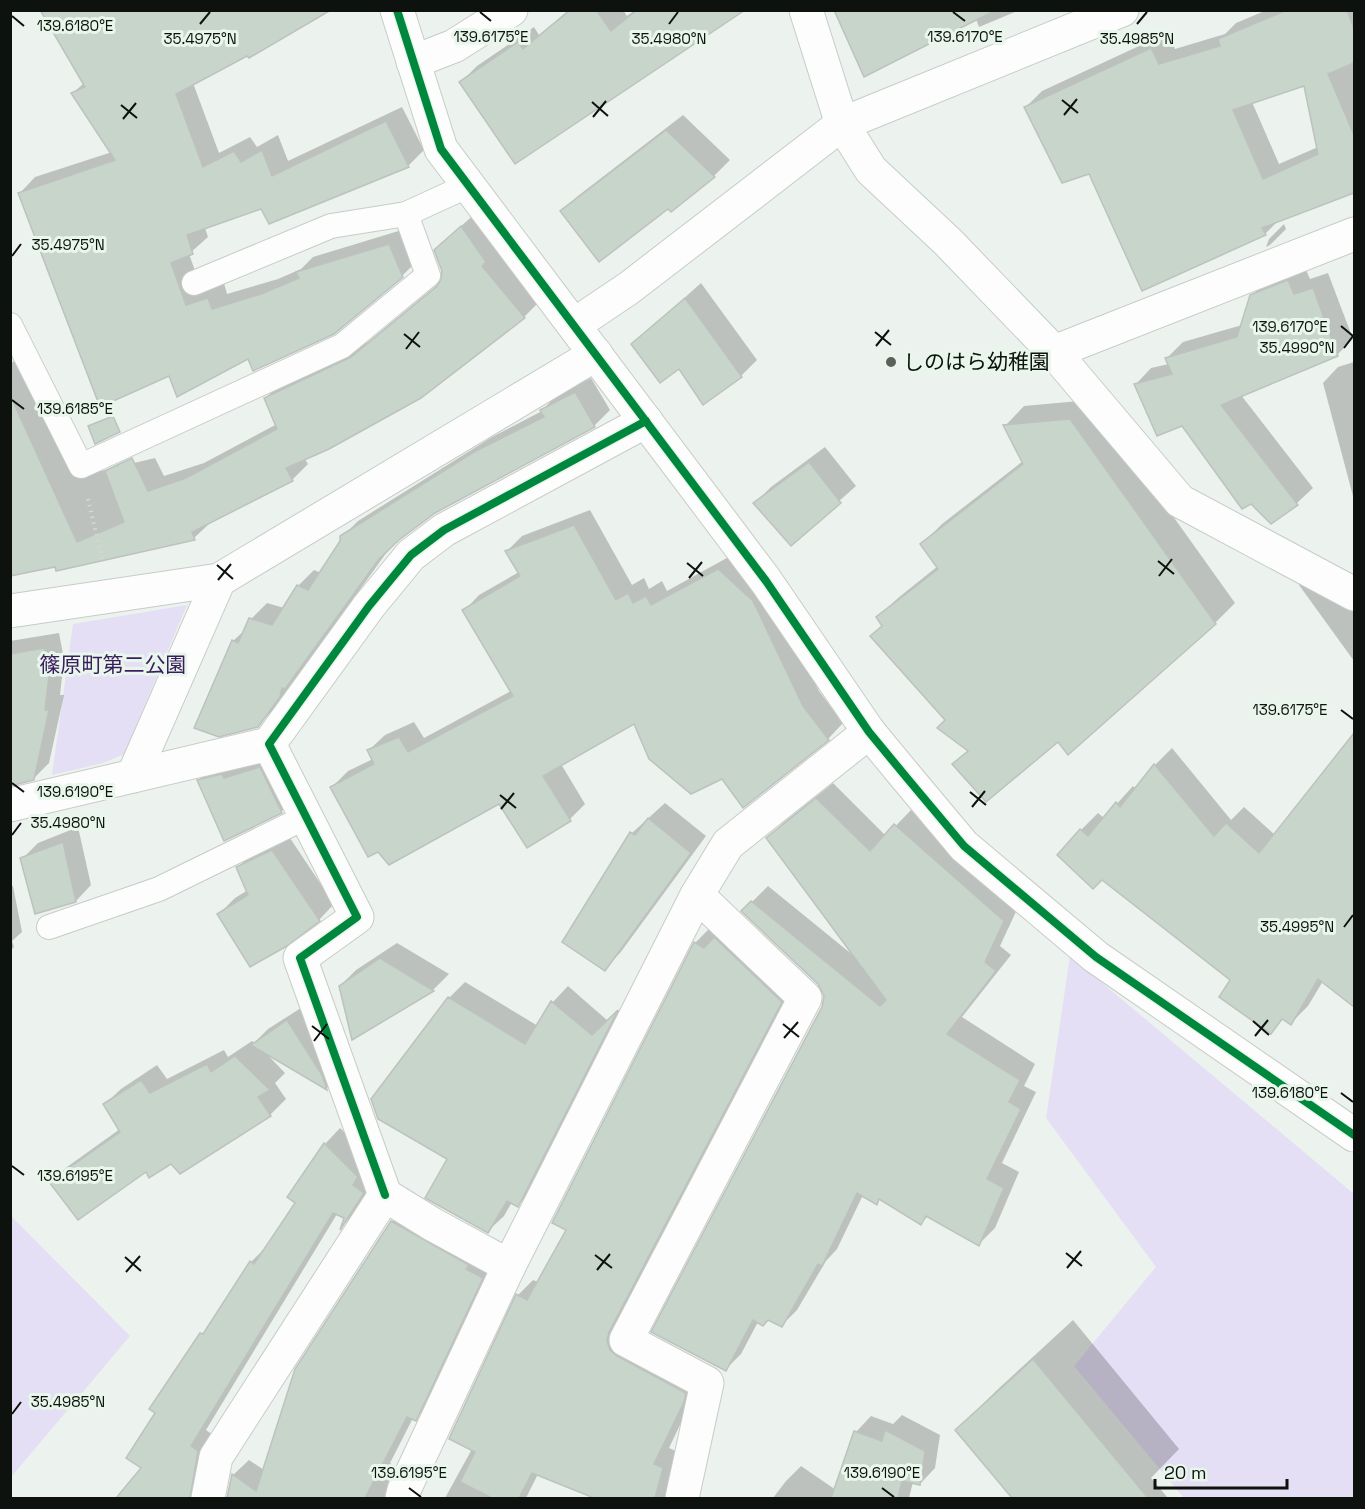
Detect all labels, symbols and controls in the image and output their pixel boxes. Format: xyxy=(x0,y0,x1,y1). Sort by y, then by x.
text: 139.6180°E xyxy=(37,16,113,35)
text: 139.6175°E xyxy=(453,27,529,46)
text: 139.6170°E xyxy=(927,27,1003,46)
text: 35.4975°N xyxy=(163,29,237,48)
text: 35.4980°N xyxy=(631,29,707,48)
text: 35.4985°N xyxy=(1100,29,1174,48)
text: 35.4975°N xyxy=(31,235,105,254)
text: 139.6170°E xyxy=(1252,317,1328,336)
text: 35.4990°N xyxy=(1260,338,1334,357)
place label: しのはら幼稚園 xyxy=(903,348,1050,375)
marker: しのはら幼稚園 xyxy=(884,355,898,369)
text: 139.6185°E xyxy=(37,399,113,418)
park label: 篠原町第二公園 xyxy=(40,651,187,678)
text: 139.6175°E xyxy=(1252,700,1328,719)
text: 139.6190°E xyxy=(37,782,113,801)
text: 35.4980°N xyxy=(30,813,106,832)
text: 35.4995°N xyxy=(1260,917,1334,936)
text: 139.6180°E xyxy=(1252,1083,1328,1102)
text: 139.6195°E xyxy=(37,1166,113,1185)
text: 35.4985°N xyxy=(31,1392,105,1411)
scale bar xyxy=(1155,1452,1287,1490)
text: 20 m xyxy=(1164,1461,1207,1484)
text: 139.6195°E xyxy=(371,1463,447,1482)
text: 139.6190°E xyxy=(844,1463,920,1482)

